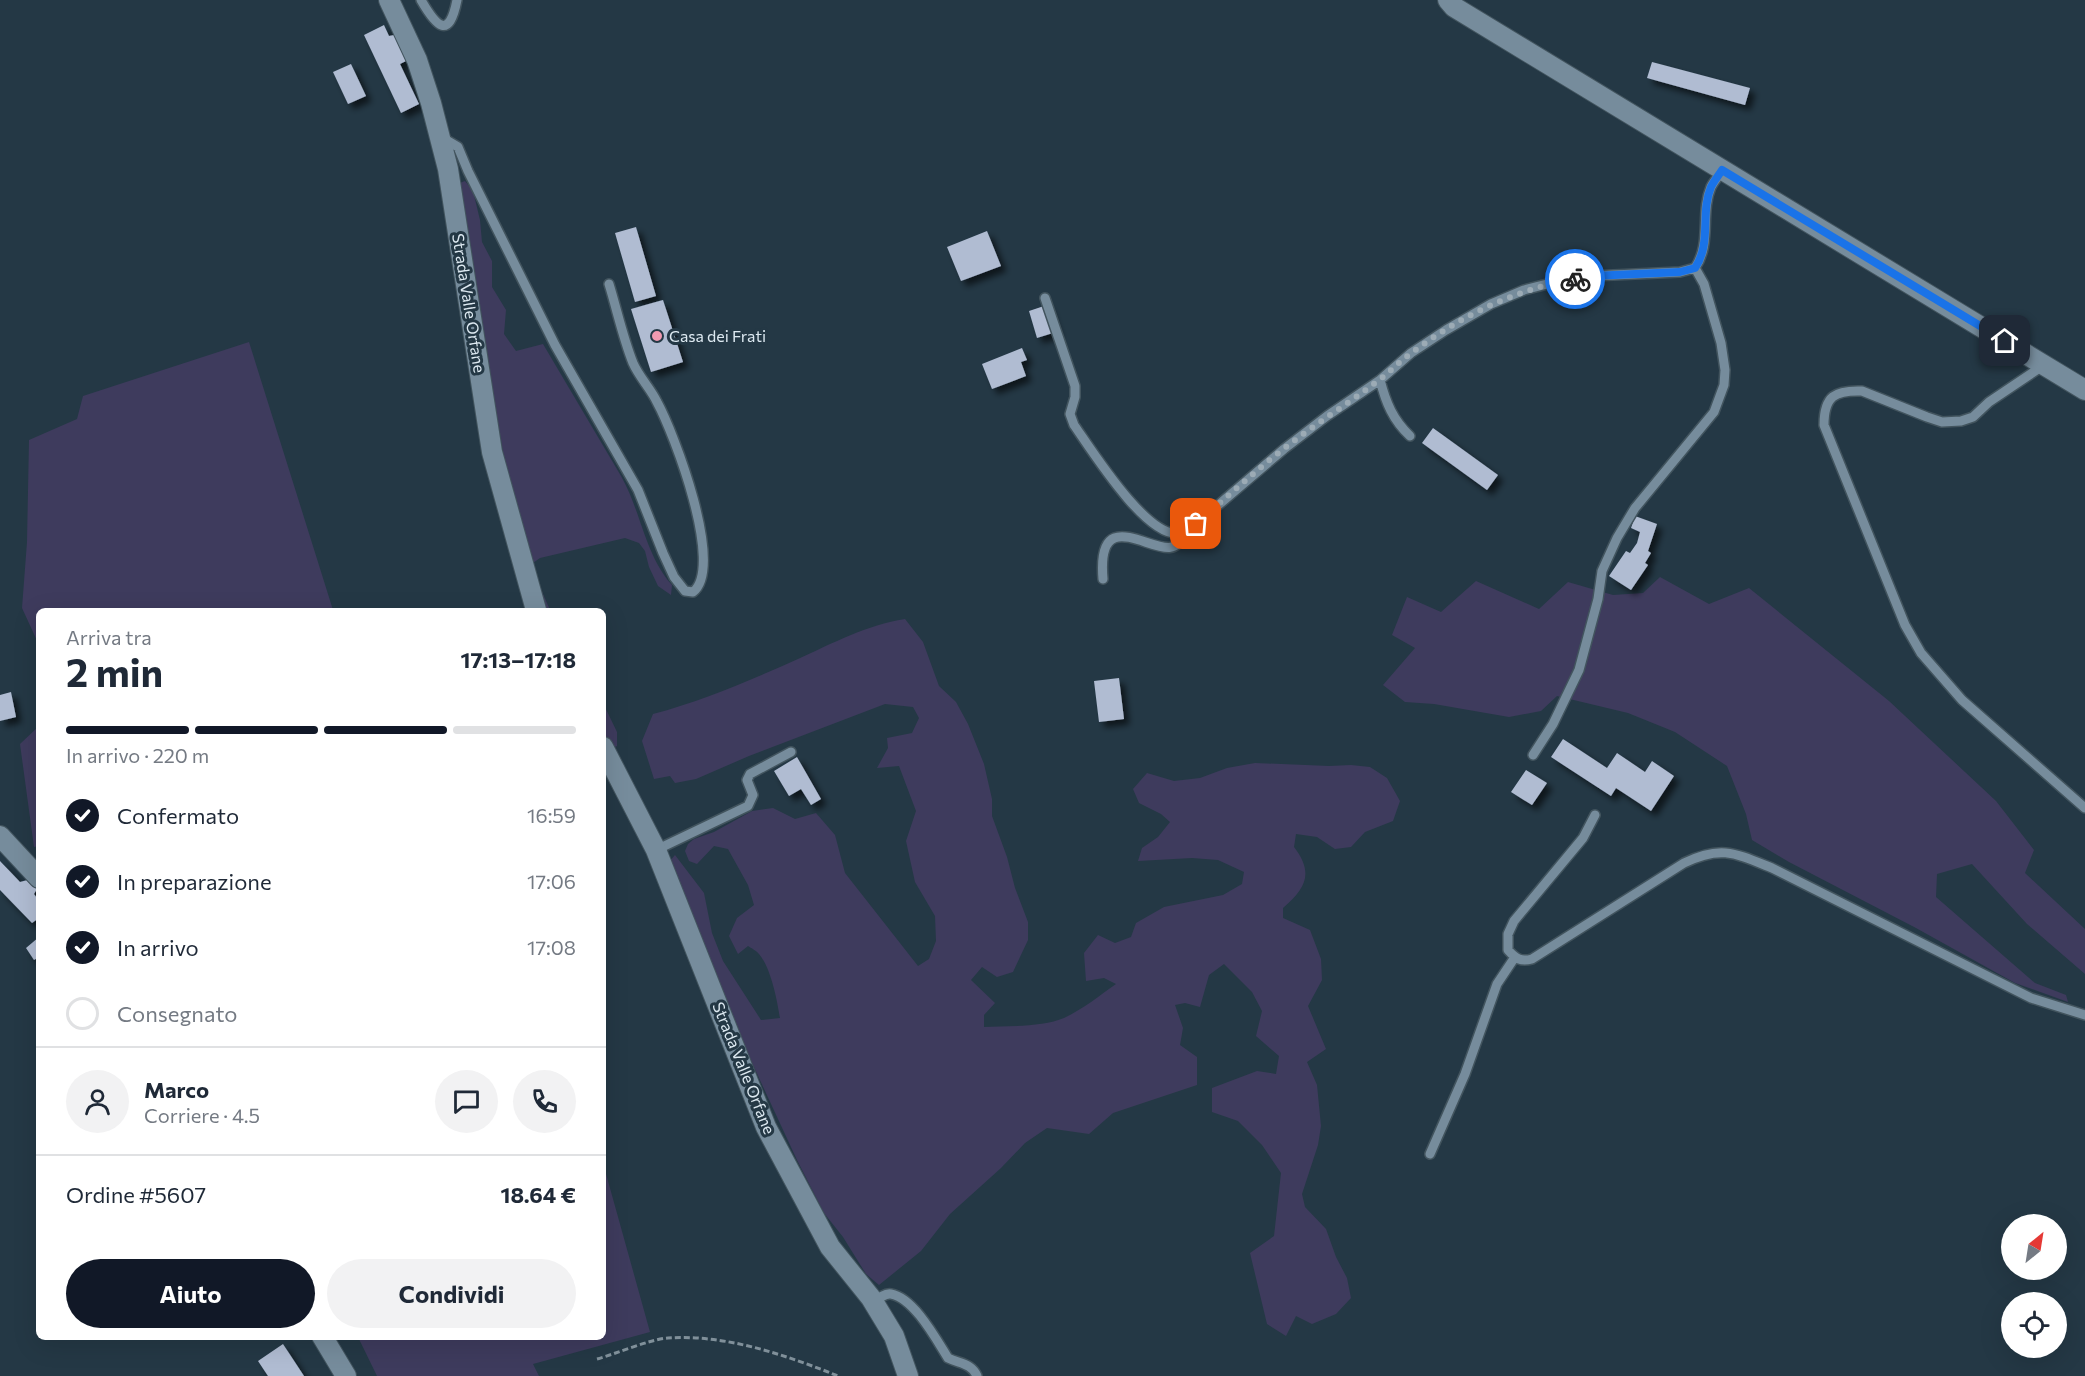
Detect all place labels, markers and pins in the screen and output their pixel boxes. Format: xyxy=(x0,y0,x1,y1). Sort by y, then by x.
pin xyxy=(1979,315,2030,366)
place label: Casa dei Frati xyxy=(669,326,766,345)
marker: Casa dei Frati xyxy=(650,329,664,343)
pin xyxy=(1170,498,1221,549)

